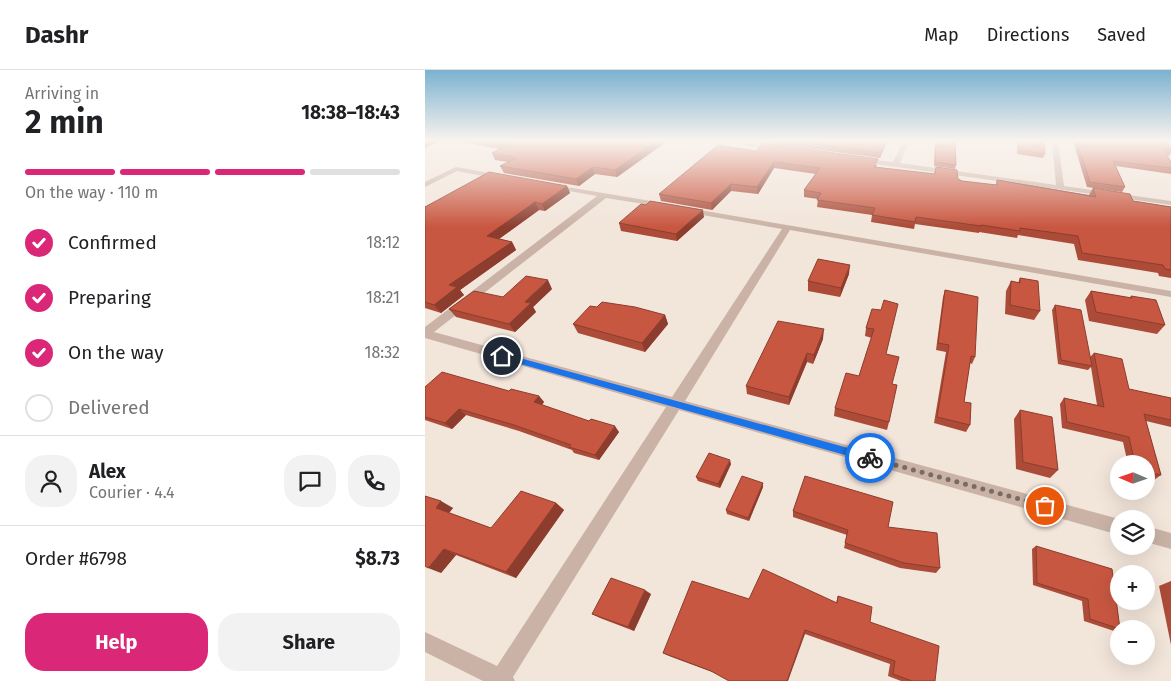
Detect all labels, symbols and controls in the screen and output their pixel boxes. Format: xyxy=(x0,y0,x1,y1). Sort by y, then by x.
text: Dashr xyxy=(25,21,88,49)
text: Map xyxy=(924,24,959,46)
text: Directions xyxy=(987,24,1069,46)
text: Saved xyxy=(1097,24,1146,46)
text: Arriving in xyxy=(25,84,99,103)
text: 18:38–18:43 xyxy=(301,101,400,124)
text: 2 min xyxy=(25,103,104,141)
text: On the way · 110 m xyxy=(25,183,158,202)
icon: check xyxy=(25,229,53,257)
text: Confirmed xyxy=(68,231,157,254)
text: 18:12 xyxy=(366,233,400,252)
icon: check xyxy=(25,284,53,312)
text: Preparing xyxy=(68,286,151,309)
text: 18:21 xyxy=(366,288,400,307)
pin xyxy=(481,335,523,377)
icon: check xyxy=(25,339,53,367)
text: On the way xyxy=(68,341,164,364)
icon: home xyxy=(488,342,516,370)
text: 18:32 xyxy=(365,343,400,362)
text: Delivered xyxy=(68,396,150,419)
courier xyxy=(845,433,895,483)
icon: bike xyxy=(856,444,884,472)
button: person xyxy=(25,455,77,507)
button: chat xyxy=(284,455,336,507)
button: phone xyxy=(348,455,400,507)
north arrow xyxy=(1110,455,1155,500)
map controls xyxy=(1110,455,1155,665)
text: Alex xyxy=(89,460,126,483)
text: Courier · 4.4 xyxy=(89,483,175,502)
pin xyxy=(1024,485,1066,527)
icon: bag xyxy=(1031,492,1059,520)
button: layers xyxy=(1110,510,1155,555)
text: Order #6798 xyxy=(25,547,127,570)
text: $8.73 xyxy=(355,547,400,570)
button: + xyxy=(1110,565,1155,610)
button: Help xyxy=(25,613,208,671)
button: Share xyxy=(218,613,400,671)
button: − xyxy=(1110,620,1155,665)

